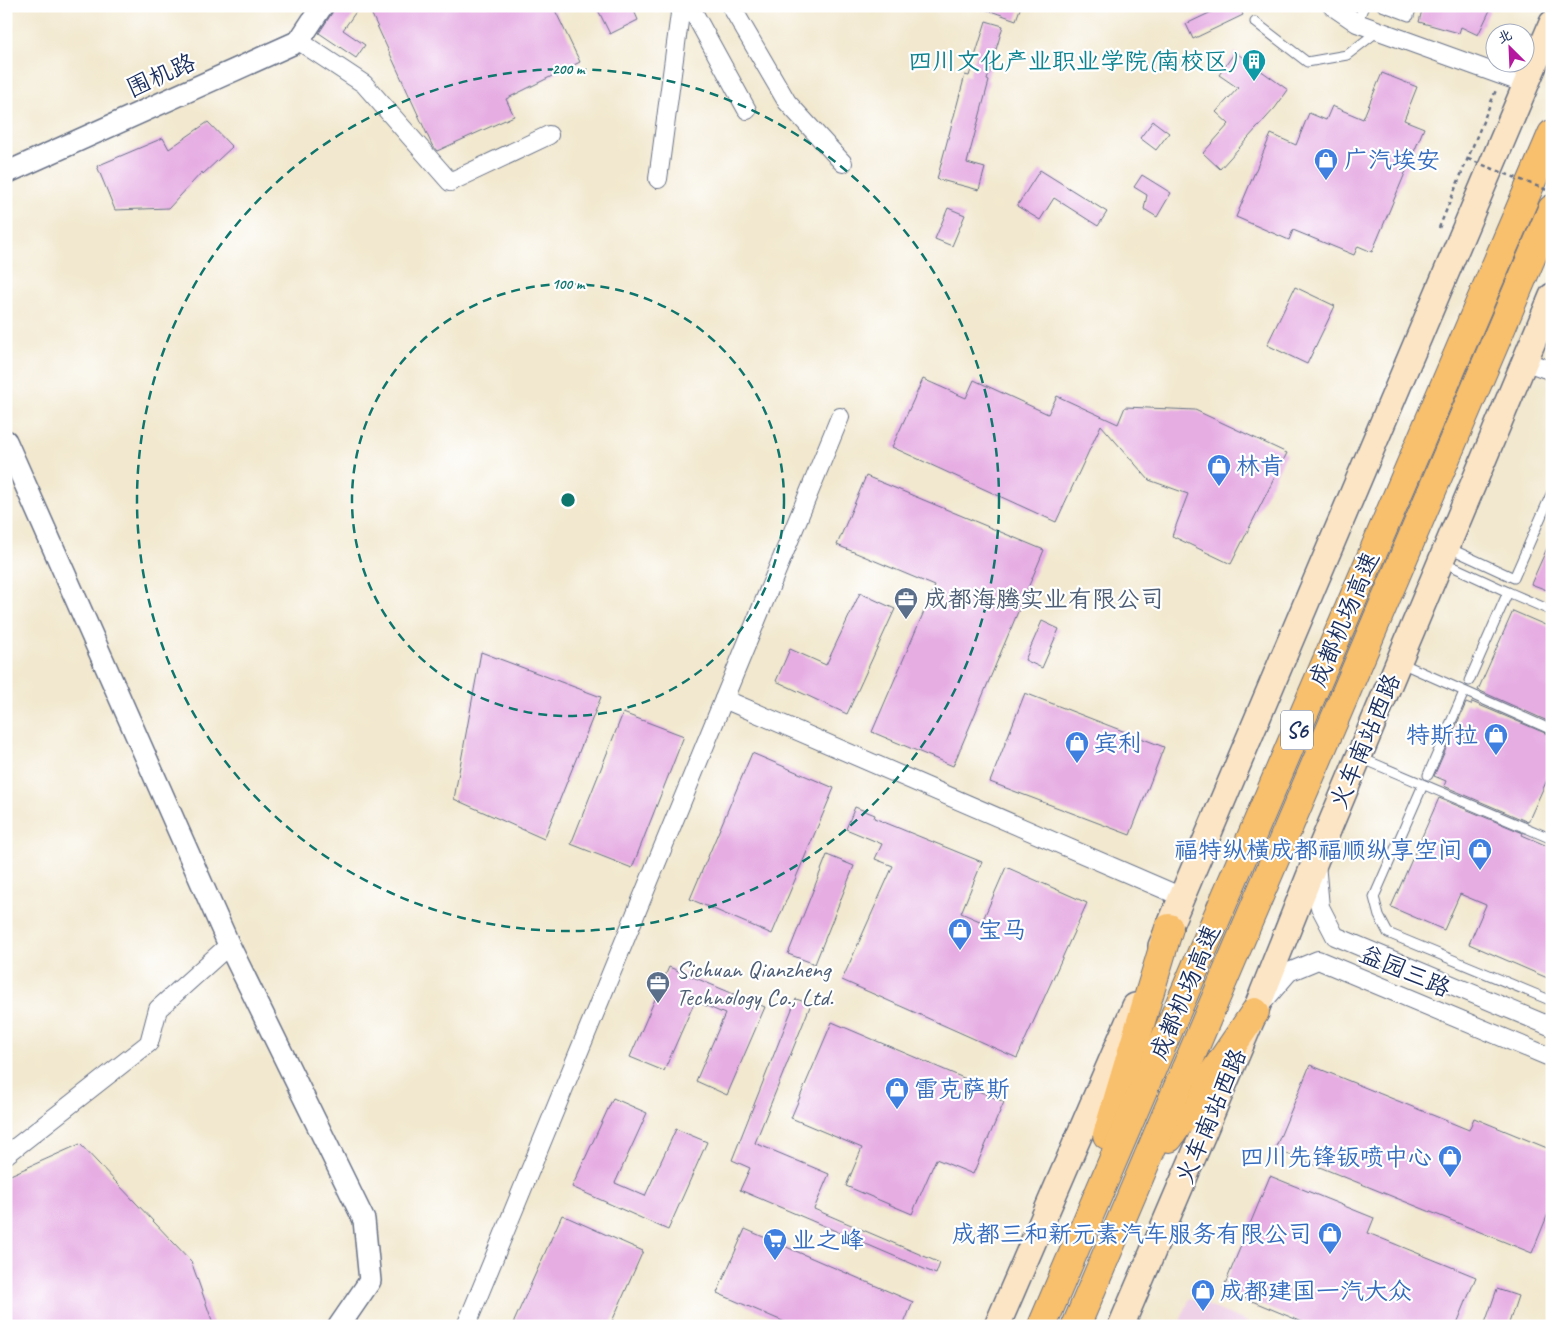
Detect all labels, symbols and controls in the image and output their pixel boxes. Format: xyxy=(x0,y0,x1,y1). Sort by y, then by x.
north arrow xyxy=(1486,22,1536,72)
text: 北 xyxy=(1495,26,1515,47)
place label: 四川文化产业职业学院(南校区) xyxy=(908,46,1237,76)
street label: 围机路 xyxy=(122,47,200,103)
building icon: 四川文化产业职业学院(南校区) xyxy=(1241,48,1267,82)
text: 200 m xyxy=(552,60,586,79)
place label: 广汽埃安 xyxy=(1344,145,1440,175)
shop icon: 广汽埃安 xyxy=(1313,147,1339,181)
text: 100 m xyxy=(552,275,586,294)
place label: 林肯 xyxy=(1236,451,1284,481)
shop icon: 林肯 xyxy=(1206,453,1232,487)
centre of rings xyxy=(559,491,577,509)
street label: 成都机场高速 xyxy=(1302,547,1386,691)
place label: 成都海腾实业有限公司 xyxy=(924,584,1164,614)
office icon: 成都海腾实业有限公司 xyxy=(893,586,919,620)
street label: 火车南站西路 xyxy=(1323,669,1407,813)
road number: S6 xyxy=(1281,710,1313,750)
place label: 特斯拉 xyxy=(1406,720,1478,750)
shop icon: 特斯拉 xyxy=(1483,722,1509,756)
place label: 宾利 xyxy=(1094,728,1142,758)
shop icon: 宾利 xyxy=(1064,730,1090,764)
place label: 福特纵横成都福顺纵享空间 xyxy=(1174,835,1462,865)
shop icon: 福特纵横成都福顺纵享空间 xyxy=(1467,837,1493,871)
place label: 宝马 xyxy=(978,915,1026,945)
shop icon: 宝马 xyxy=(947,917,973,951)
street label: 成都机场高速 xyxy=(1143,920,1227,1064)
street label: 益园三路 xyxy=(1355,938,1455,1004)
place label: Sichuan Qianzheng Technology Co., Ltd. xyxy=(676,954,834,1012)
office icon: Sichuan Qianzheng Technology Co., Ltd. xyxy=(645,970,671,1004)
street label: 火车南站西路 xyxy=(1169,1044,1253,1188)
place label: 雷克萨斯 xyxy=(914,1074,1010,1104)
shop icon: 雷克萨斯 xyxy=(884,1076,910,1110)
place label: 四川先锋钣喷中心 xyxy=(1240,1142,1432,1172)
shop icon: 四川先锋钣喷中心 xyxy=(1437,1144,1463,1178)
place label: 成都三和新元素汽车服务有限公司 xyxy=(952,1219,1312,1249)
shop icon: 成都三和新元素汽车服务有限公司 xyxy=(1317,1221,1343,1255)
place label: 业之峰 xyxy=(792,1225,864,1255)
supermarket icon: 业之峰 xyxy=(762,1227,788,1261)
place label: 成都建国一汽大众 xyxy=(1220,1276,1412,1306)
shop icon: 成都建国一汽大众 xyxy=(1190,1278,1216,1312)

